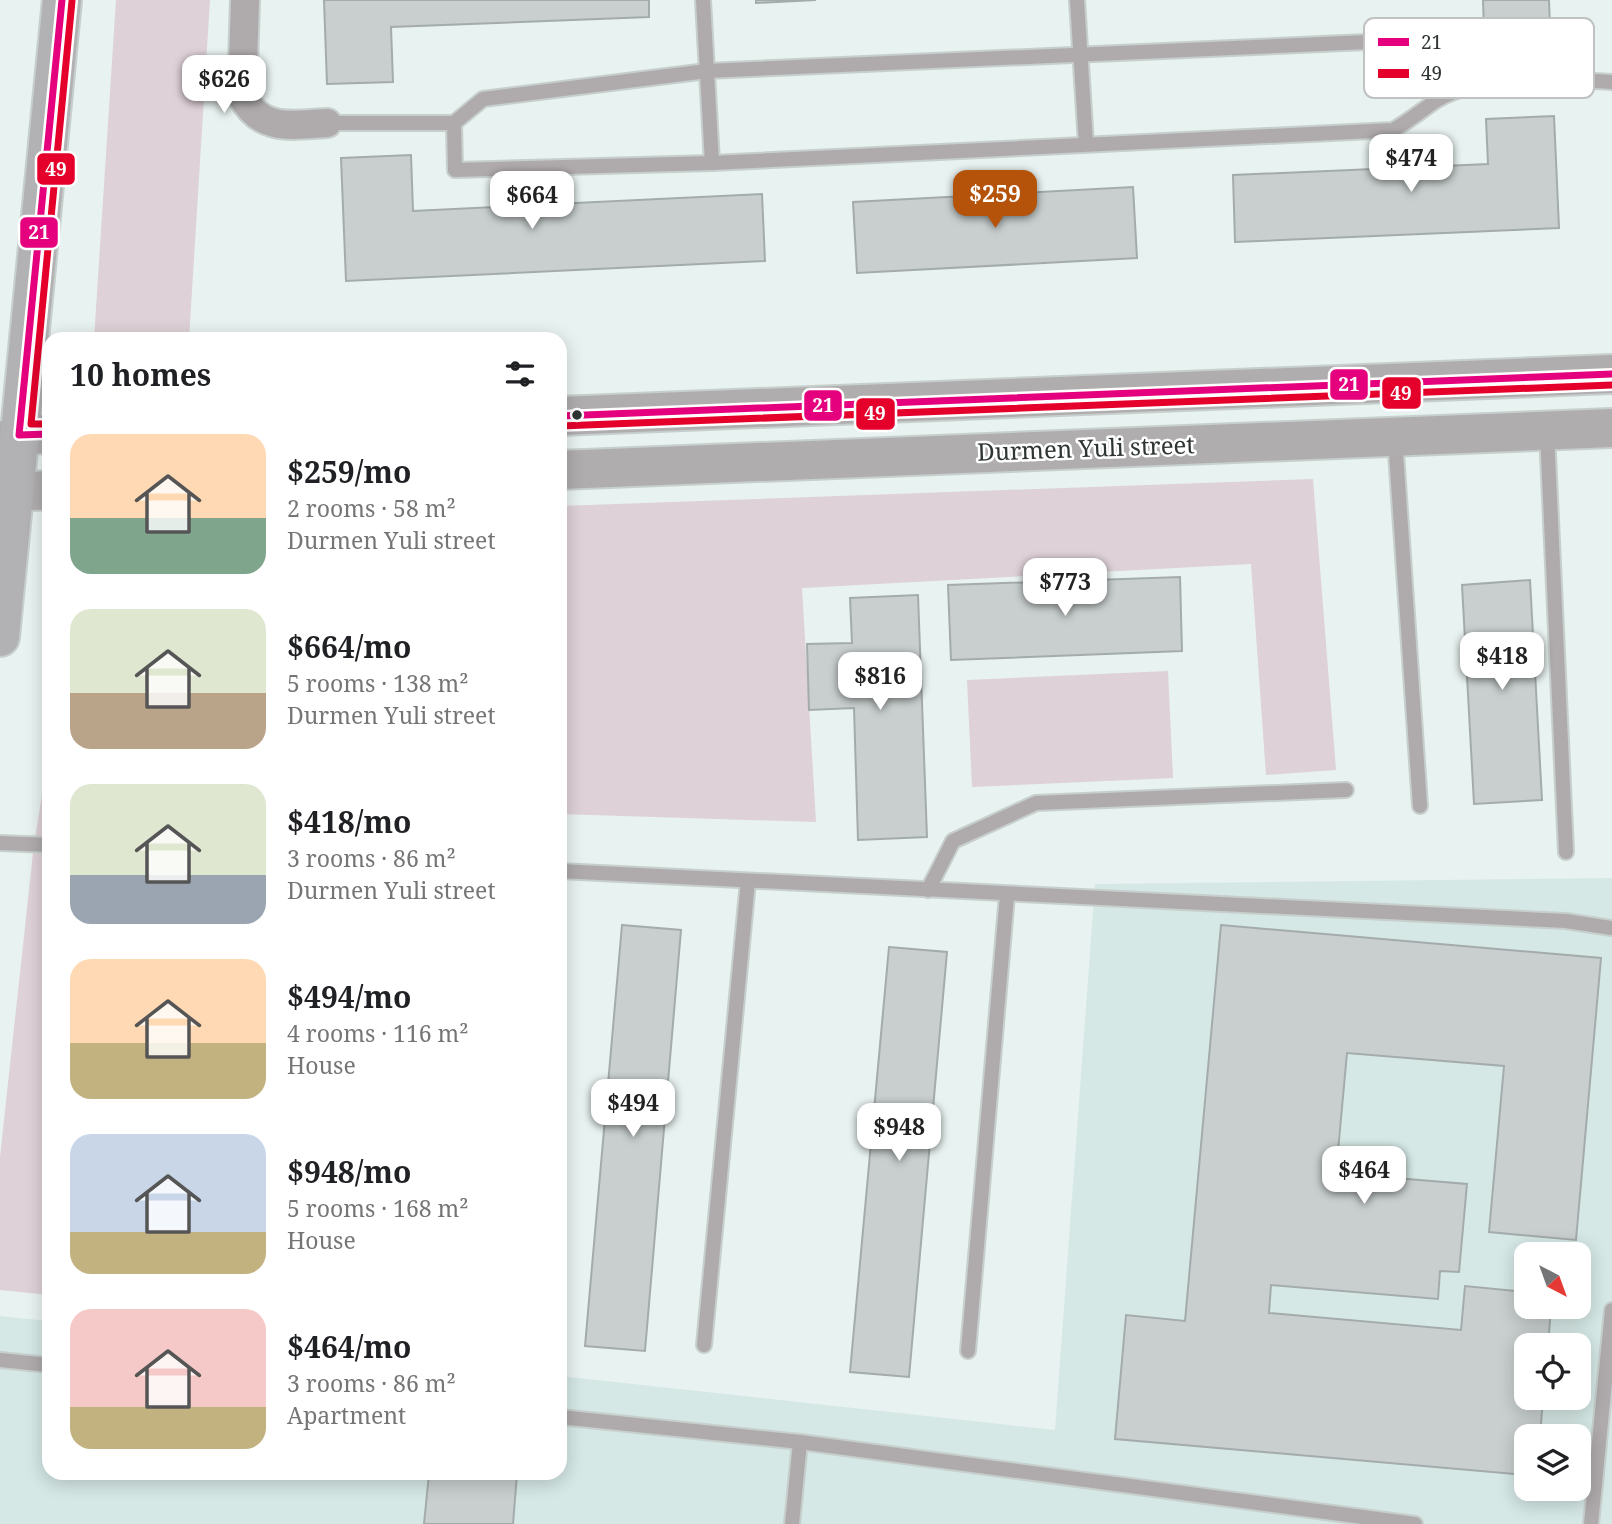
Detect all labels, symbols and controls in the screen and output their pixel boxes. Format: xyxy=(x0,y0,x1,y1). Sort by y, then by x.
legend xyxy=(1364,18,1594,98)
text: 21 xyxy=(1421,29,1442,55)
pin: $626 xyxy=(183,55,265,115)
text: 49 xyxy=(1421,60,1442,86)
text: $626 xyxy=(198,62,250,94)
pin: $474 xyxy=(1370,134,1452,194)
text: $474 xyxy=(1385,141,1437,173)
line badge: 49 xyxy=(36,152,76,186)
text: 49 xyxy=(45,156,67,182)
pin: $259 xyxy=(954,170,1036,230)
pin: $664 xyxy=(491,172,573,231)
text: $259 xyxy=(969,177,1021,209)
text: $664 xyxy=(506,178,558,210)
line badge: 21 xyxy=(19,216,59,249)
text: 21 xyxy=(28,219,50,245)
text: 10 homes xyxy=(70,354,211,395)
icon: filters xyxy=(501,355,539,393)
line badge: 21 xyxy=(1329,368,1369,401)
text: 21 xyxy=(1338,371,1360,397)
line badge: 49 xyxy=(1381,376,1422,410)
text: 49 xyxy=(1390,380,1412,406)
line badge: 21 xyxy=(803,389,843,422)
text: 21 xyxy=(812,392,834,418)
line badge: 49 xyxy=(855,397,896,431)
text: 49 xyxy=(864,400,886,426)
unlabelled marker xyxy=(570,408,584,422)
street label: Durmen Yuli street xyxy=(977,427,1195,468)
text: $259/mo xyxy=(287,451,411,492)
icon: home xyxy=(126,462,210,546)
text: 2 rooms · 58 m² xyxy=(287,492,456,524)
text: Durmen Yuli street xyxy=(287,524,495,556)
pin: $773 xyxy=(1024,558,1106,618)
text: $773 xyxy=(1039,565,1091,597)
text: $664/mo xyxy=(287,626,411,667)
pin: $418 xyxy=(1461,632,1543,692)
icon: home xyxy=(126,637,210,721)
text: $418 xyxy=(1476,639,1528,671)
pin: $816 xyxy=(839,652,921,712)
text: $816 xyxy=(854,659,906,691)
text: 5 rooms · 138 m² xyxy=(287,667,469,699)
text: Durmen Yuli street xyxy=(287,699,495,731)
text: $418/mo xyxy=(287,801,411,842)
icon: home xyxy=(126,812,210,896)
text: 3 rooms · 86 m² xyxy=(287,842,456,874)
text: Durmen Yuli street xyxy=(287,874,495,906)
text: $494/mo xyxy=(287,976,411,1017)
icon: home xyxy=(126,987,210,1071)
text: 4 rooms · 116 m² xyxy=(287,1017,469,1049)
text: House xyxy=(287,1049,356,1081)
pin: $494 xyxy=(592,1080,674,1139)
text: $494 xyxy=(607,1086,659,1118)
pin: $948 xyxy=(858,1104,940,1163)
text: $948 xyxy=(873,1110,925,1142)
pin: $464 xyxy=(1323,1146,1405,1206)
text: $948/mo xyxy=(287,1151,411,1192)
text: $464 xyxy=(1338,1153,1390,1185)
icon: home xyxy=(126,1162,210,1246)
text: 5 rooms · 168 m² xyxy=(287,1192,469,1224)
text: House xyxy=(287,1224,356,1256)
north arrow xyxy=(1514,1242,1591,1320)
map controls xyxy=(1514,1242,1591,1501)
text: $464/mo xyxy=(287,1326,411,1367)
button: locate xyxy=(1514,1333,1591,1410)
icon: home xyxy=(126,1337,210,1421)
text: 3 rooms · 86 m² xyxy=(287,1367,456,1399)
text: Apartment xyxy=(287,1399,406,1431)
button: layers xyxy=(1514,1424,1591,1501)

